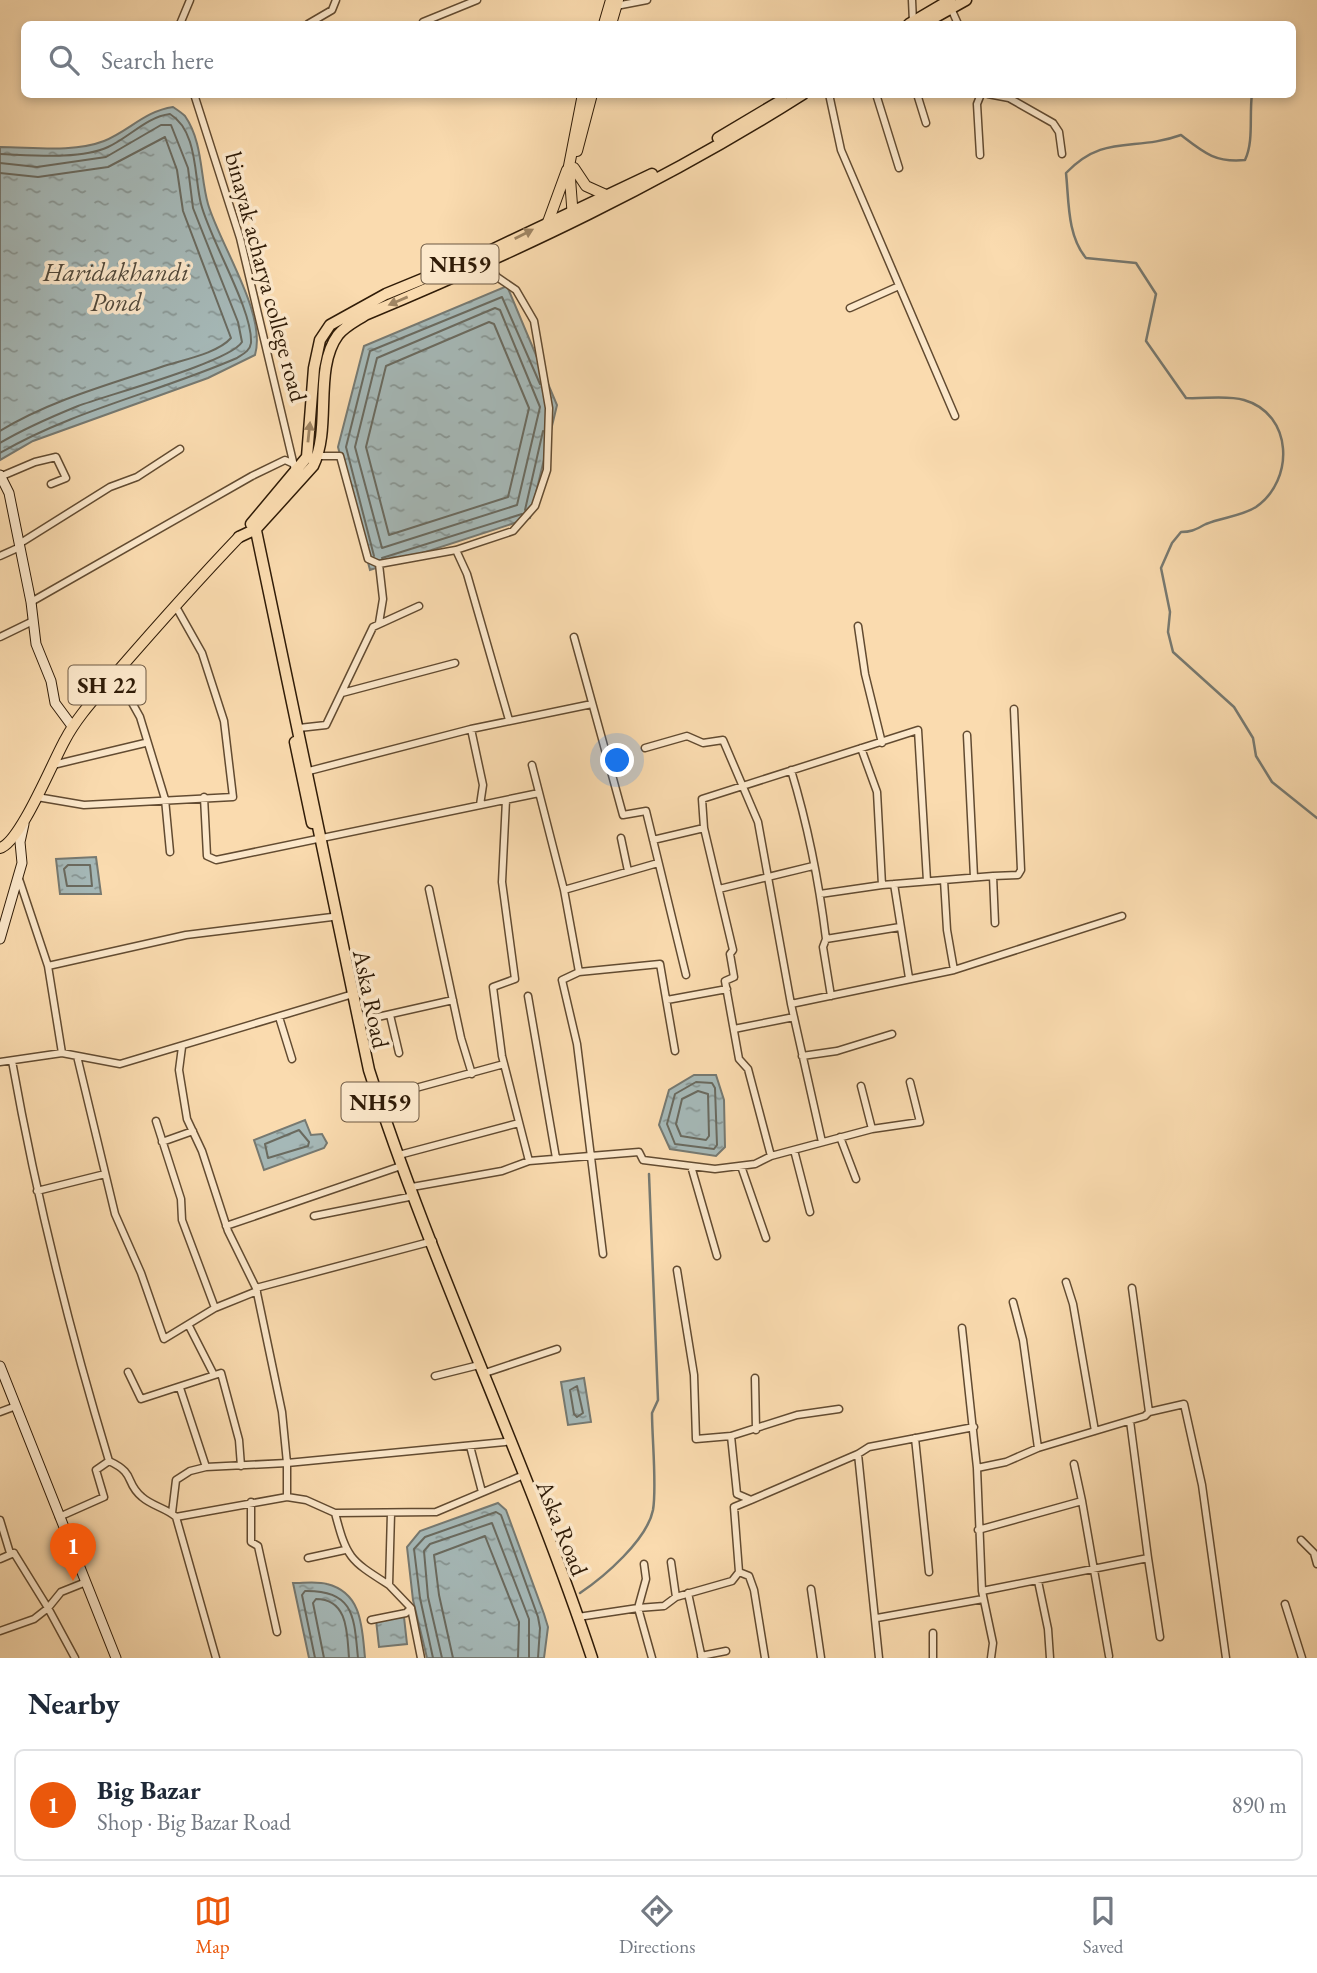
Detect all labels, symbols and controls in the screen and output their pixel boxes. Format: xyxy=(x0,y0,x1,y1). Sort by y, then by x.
search box xyxy=(21,21,1296,98)
icon: search xyxy=(45,41,83,79)
text: Search here xyxy=(101,43,214,77)
street label: binayak acharya college road xyxy=(218,149,315,406)
one-way arrow xyxy=(514,228,534,239)
road number: NH59 xyxy=(421,244,498,284)
water label: Haridakhandi Pond xyxy=(42,255,190,319)
one-way arrow xyxy=(387,296,408,307)
one-way arrow xyxy=(304,420,315,442)
road number: SH 22 xyxy=(68,666,146,705)
your location xyxy=(600,743,634,777)
street label: Aska Road xyxy=(346,946,397,1052)
road number: NH59 xyxy=(342,1082,418,1121)
street label: Aska Road xyxy=(529,1475,596,1581)
pin: 1 xyxy=(50,1523,96,1581)
text: Nearby xyxy=(28,1684,120,1723)
text: Big Bazar xyxy=(97,1773,201,1807)
text: 1 xyxy=(47,1790,59,1820)
text: 890 m xyxy=(1231,1790,1287,1820)
text: Shop · Big Bazar Road xyxy=(97,1807,291,1837)
tab: Map xyxy=(194,1892,232,1959)
tab: Directions xyxy=(619,1892,695,1959)
tab: Saved xyxy=(1083,1892,1123,1959)

